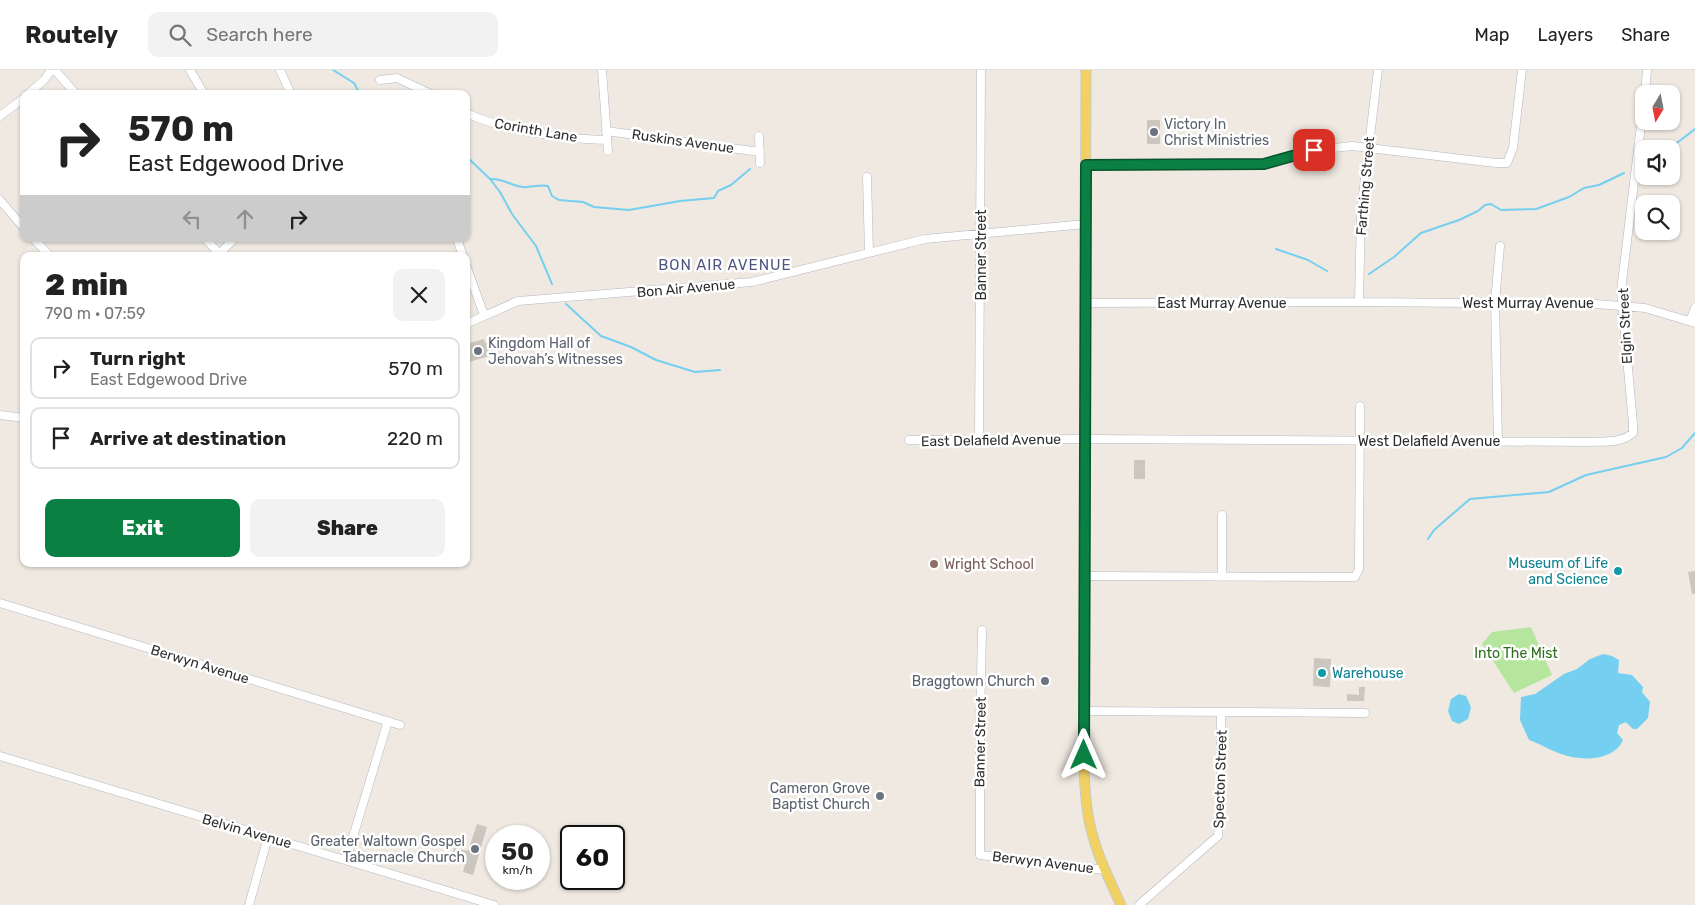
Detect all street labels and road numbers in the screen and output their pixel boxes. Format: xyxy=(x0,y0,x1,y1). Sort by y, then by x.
street label: Corinth Lane xyxy=(493,115,579,146)
street label: Ruskins Avenue xyxy=(631,126,735,157)
street label: Farthing Street xyxy=(1353,135,1378,236)
street label: Banner Street xyxy=(973,209,990,300)
street label: Bon Air Avenue xyxy=(636,276,736,301)
street label: Elgin Street xyxy=(1615,287,1636,364)
street label: East Murray Avenue xyxy=(1157,295,1287,312)
street label: West Murray Avenue xyxy=(1462,295,1594,312)
street label: East Delafield Avenue xyxy=(921,431,1061,450)
street label: West Delafield Avenue xyxy=(1358,433,1501,450)
street label: Berwyn Avenue xyxy=(149,641,251,688)
street label: Banner Street xyxy=(971,696,990,788)
street label: Specton Street xyxy=(1210,729,1231,829)
street label: Belvin Avenue xyxy=(200,811,294,852)
street label: Berwyn Avenue xyxy=(991,848,1095,877)

